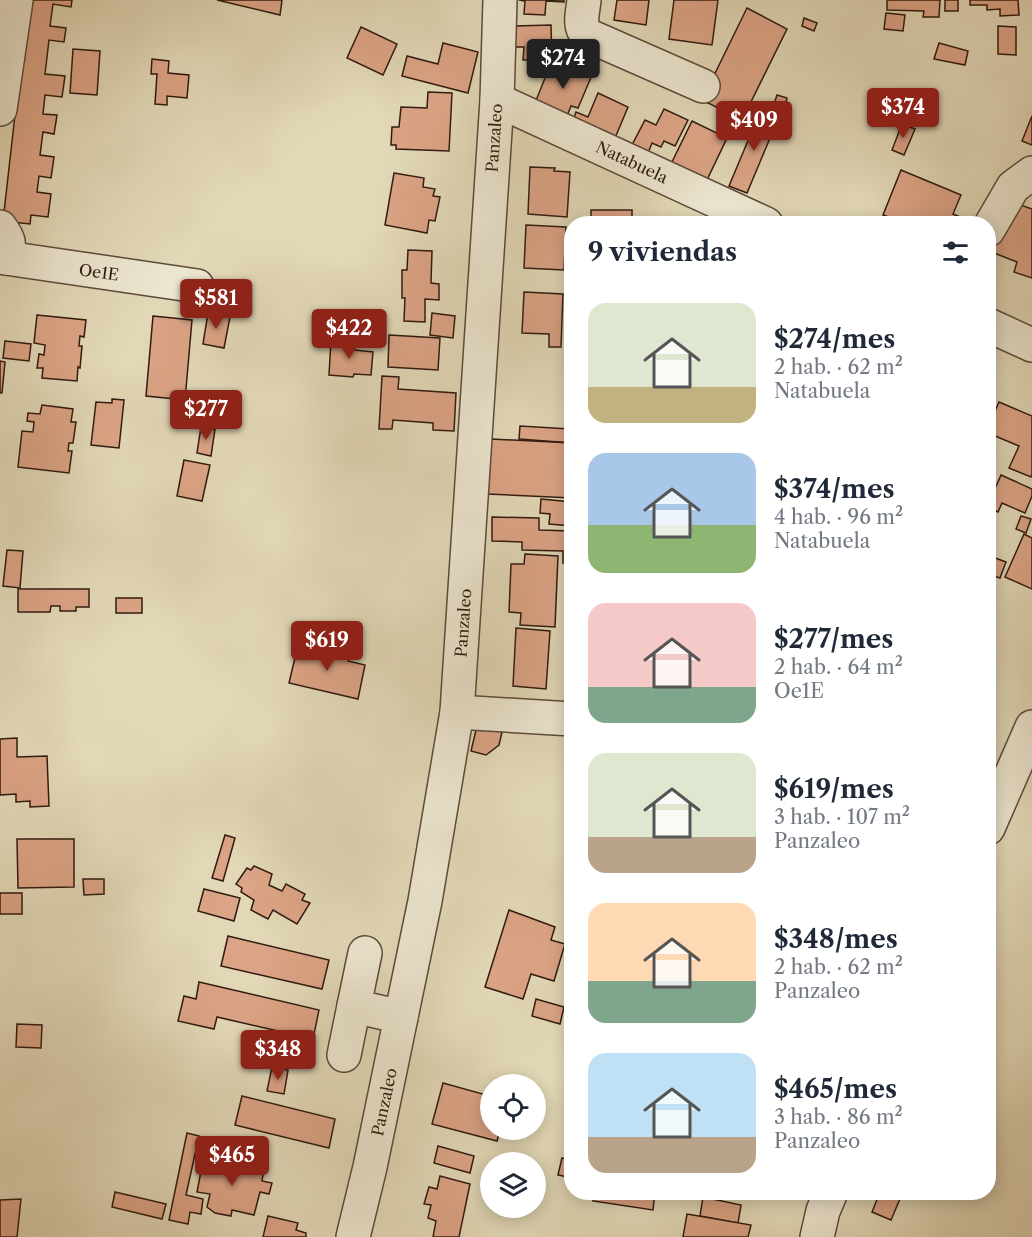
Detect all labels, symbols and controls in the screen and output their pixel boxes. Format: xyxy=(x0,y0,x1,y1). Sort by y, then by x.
pin: $274 xyxy=(527,39,599,90)
text: $274 xyxy=(541,46,585,70)
pin: $374 xyxy=(867,88,939,139)
text: $374 xyxy=(881,95,925,119)
pin: $409 xyxy=(718,101,790,152)
street label: Panzaleo xyxy=(482,103,506,173)
text: $409 xyxy=(730,108,778,132)
street label: Natabuela xyxy=(593,137,672,188)
text: 9 viviendas xyxy=(588,236,737,268)
icon: filters xyxy=(939,236,972,269)
street label: Oe1E xyxy=(78,259,120,285)
pin: $581 xyxy=(180,279,252,330)
text: $581 xyxy=(194,286,238,310)
pin: $422 xyxy=(313,309,385,360)
text: $422 xyxy=(326,316,372,340)
text: $274/mes xyxy=(774,323,895,355)
icon: home xyxy=(636,327,708,399)
text: 2 hab. · 62 m² xyxy=(774,355,903,379)
text: Natabuela xyxy=(774,379,870,403)
pin: $277 xyxy=(170,390,242,441)
text: $277 xyxy=(184,397,228,421)
text: $374/mes xyxy=(774,473,895,505)
icon: home xyxy=(636,477,708,549)
text: 4 hab. · 96 m² xyxy=(774,505,903,529)
text: Natabuela xyxy=(774,529,870,553)
street label: Panzaleo xyxy=(451,588,475,658)
pin: $619 xyxy=(291,621,363,672)
text: $277/mes xyxy=(774,623,893,655)
icon: home xyxy=(636,627,708,699)
text: $619 xyxy=(305,628,349,652)
text: 2 hab. · 64 m² xyxy=(774,655,903,679)
text: Oe1E xyxy=(774,679,824,703)
text: $619/mes xyxy=(774,773,894,805)
icon: home xyxy=(636,777,708,849)
text: 3 hab. · 107 m² xyxy=(774,805,910,829)
text: Panzaleo xyxy=(774,829,860,853)
text: $348/mes xyxy=(774,923,898,955)
icon: home xyxy=(636,927,708,999)
text: 2 hab. · 62 m² xyxy=(774,955,903,979)
text: Panzaleo xyxy=(774,979,860,1003)
pin: $348 xyxy=(242,1030,314,1081)
text: $348 xyxy=(255,1037,301,1061)
street label: Panzaleo xyxy=(367,1066,401,1138)
text: $465/mes xyxy=(774,1073,897,1105)
map controls xyxy=(480,1074,546,1218)
button: locate xyxy=(480,1074,546,1140)
icon: home xyxy=(636,1077,708,1149)
text: 3 hab. · 86 m² xyxy=(774,1105,903,1129)
text: Panzaleo xyxy=(774,1129,860,1153)
pin: $465 xyxy=(196,1136,268,1187)
text: $465 xyxy=(209,1143,255,1167)
button: layers xyxy=(480,1152,546,1218)

